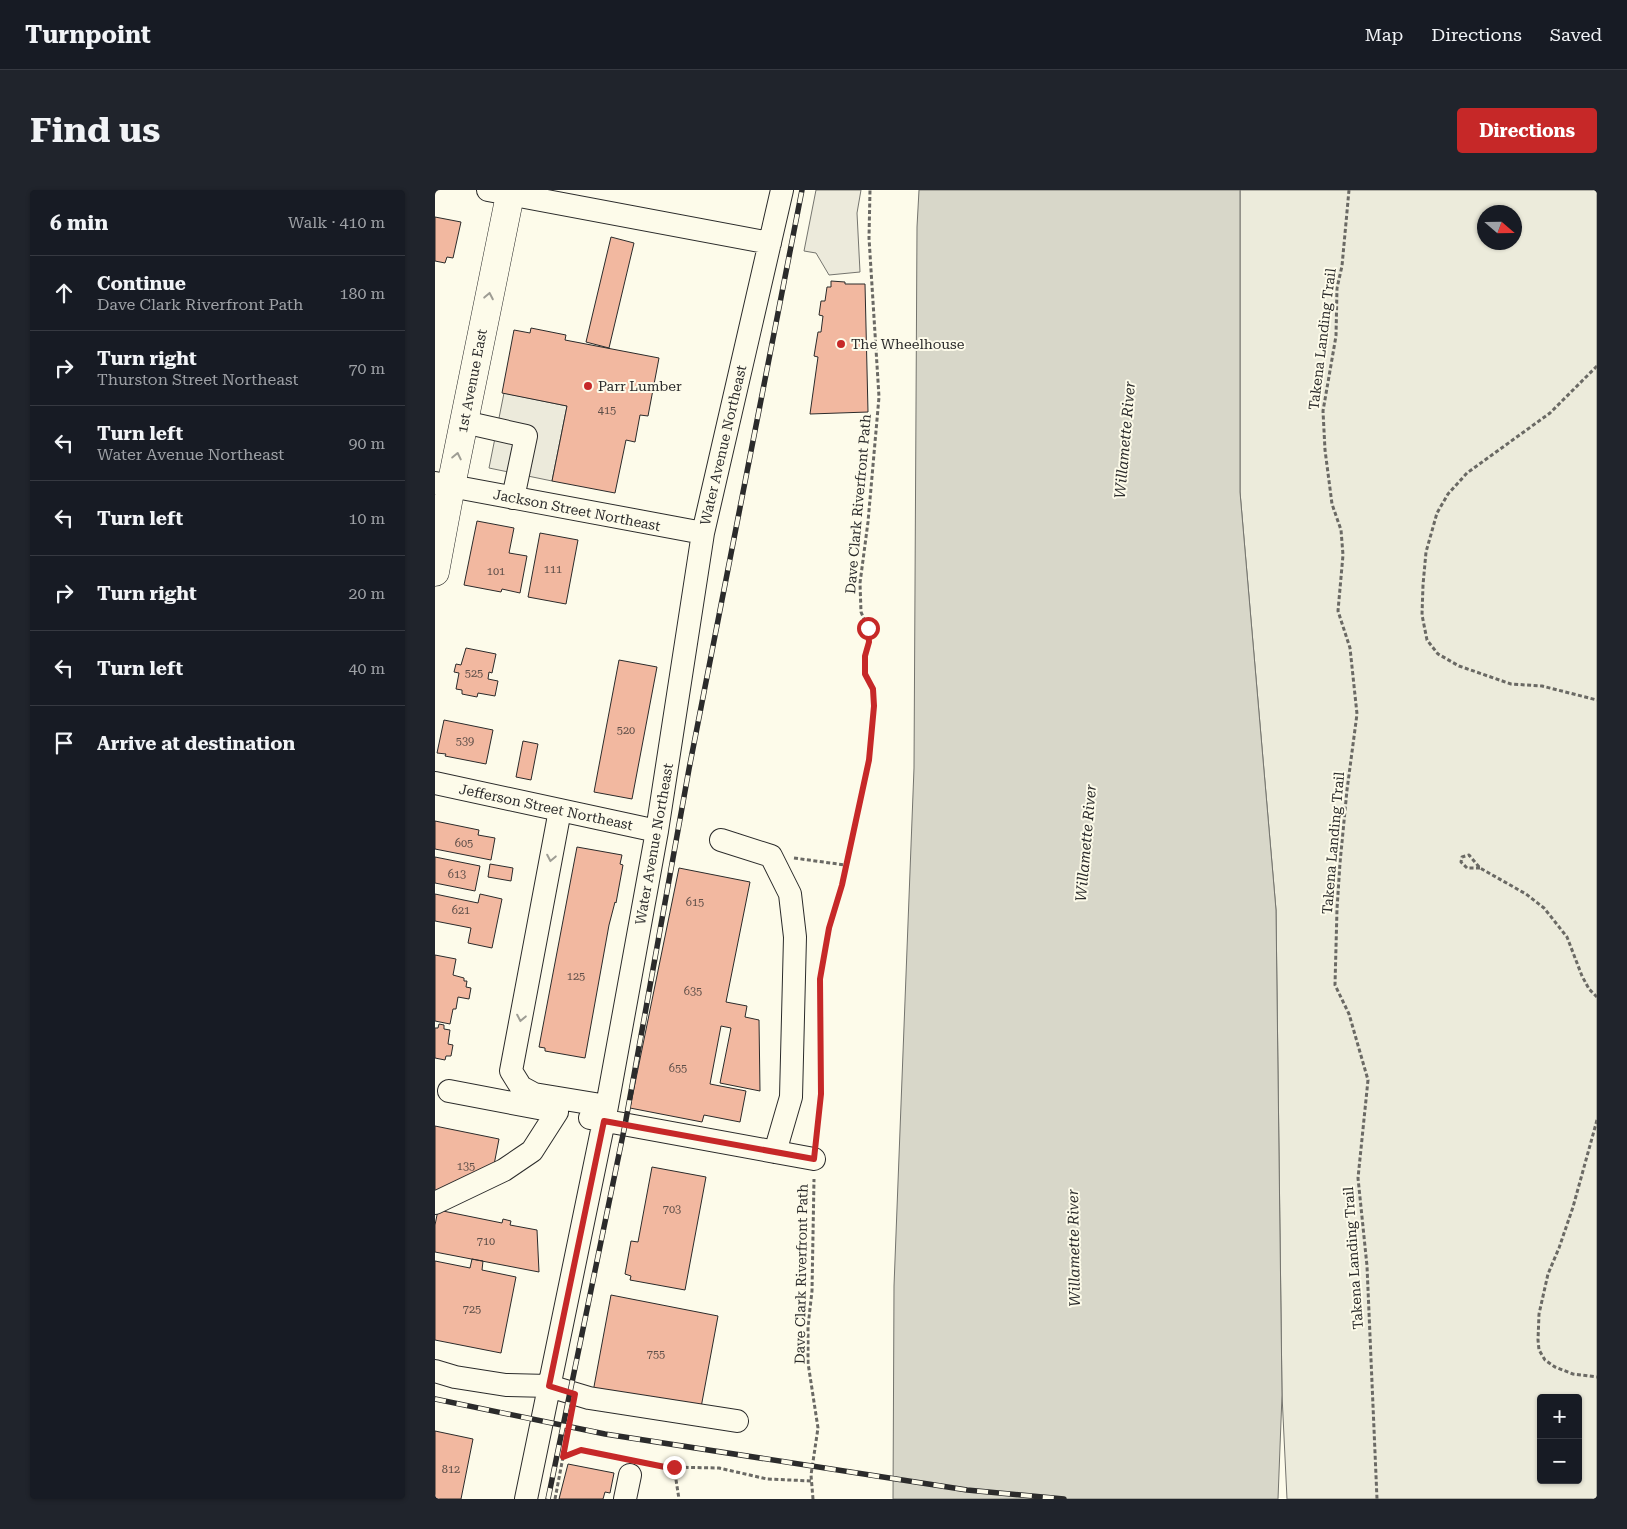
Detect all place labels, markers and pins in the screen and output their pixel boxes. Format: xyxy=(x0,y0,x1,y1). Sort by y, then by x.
place label: The Wheelhouse xyxy=(851,336,965,352)
marker: The Wheelhouse xyxy=(835,338,847,350)
place label: Parr Lumber xyxy=(598,378,682,394)
marker: Parr Lumber xyxy=(582,380,594,392)

